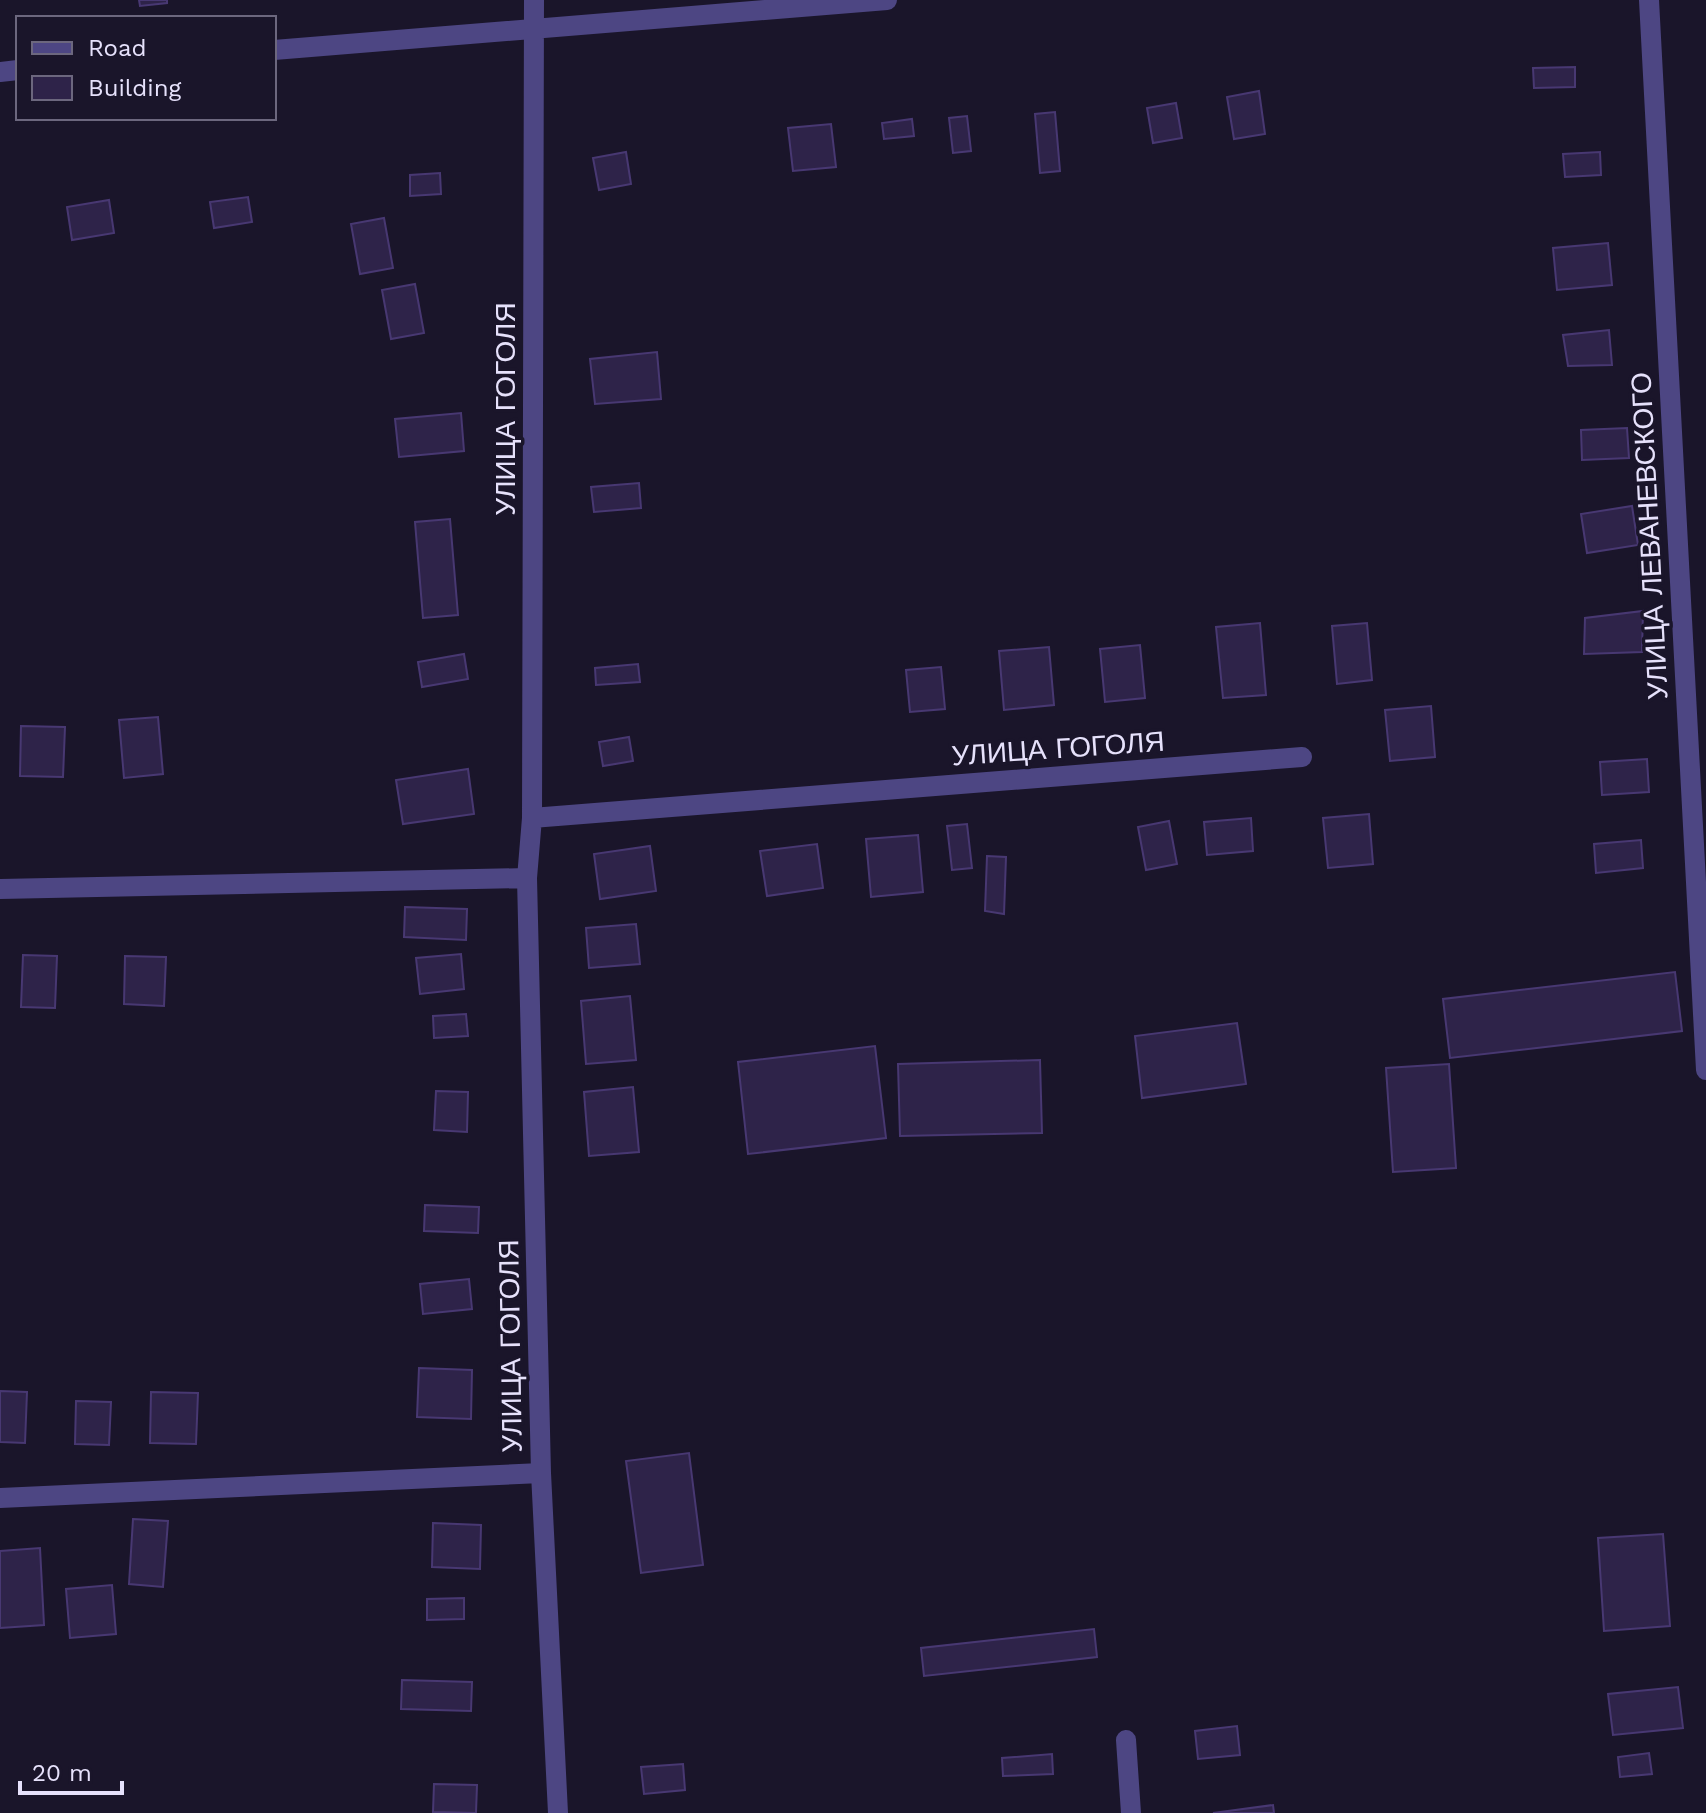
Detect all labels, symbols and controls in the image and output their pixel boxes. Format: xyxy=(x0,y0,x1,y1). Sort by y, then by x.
legend xyxy=(16,16,276,120)
text: Road xyxy=(88,34,147,62)
text: Building xyxy=(88,74,181,102)
street label: УЛИЦА ГОГОЛЯ xyxy=(489,302,522,516)
street label: УЛИЦА ЛЕВАНЕВСКОГО xyxy=(1624,371,1675,701)
street label: УЛИЦА ГОГОЛЯ xyxy=(950,725,1166,772)
street label: УЛИЦА ГОГОЛЯ xyxy=(492,1239,529,1453)
scale bar xyxy=(20,1745,122,1795)
text: 20 m xyxy=(32,1759,92,1787)

